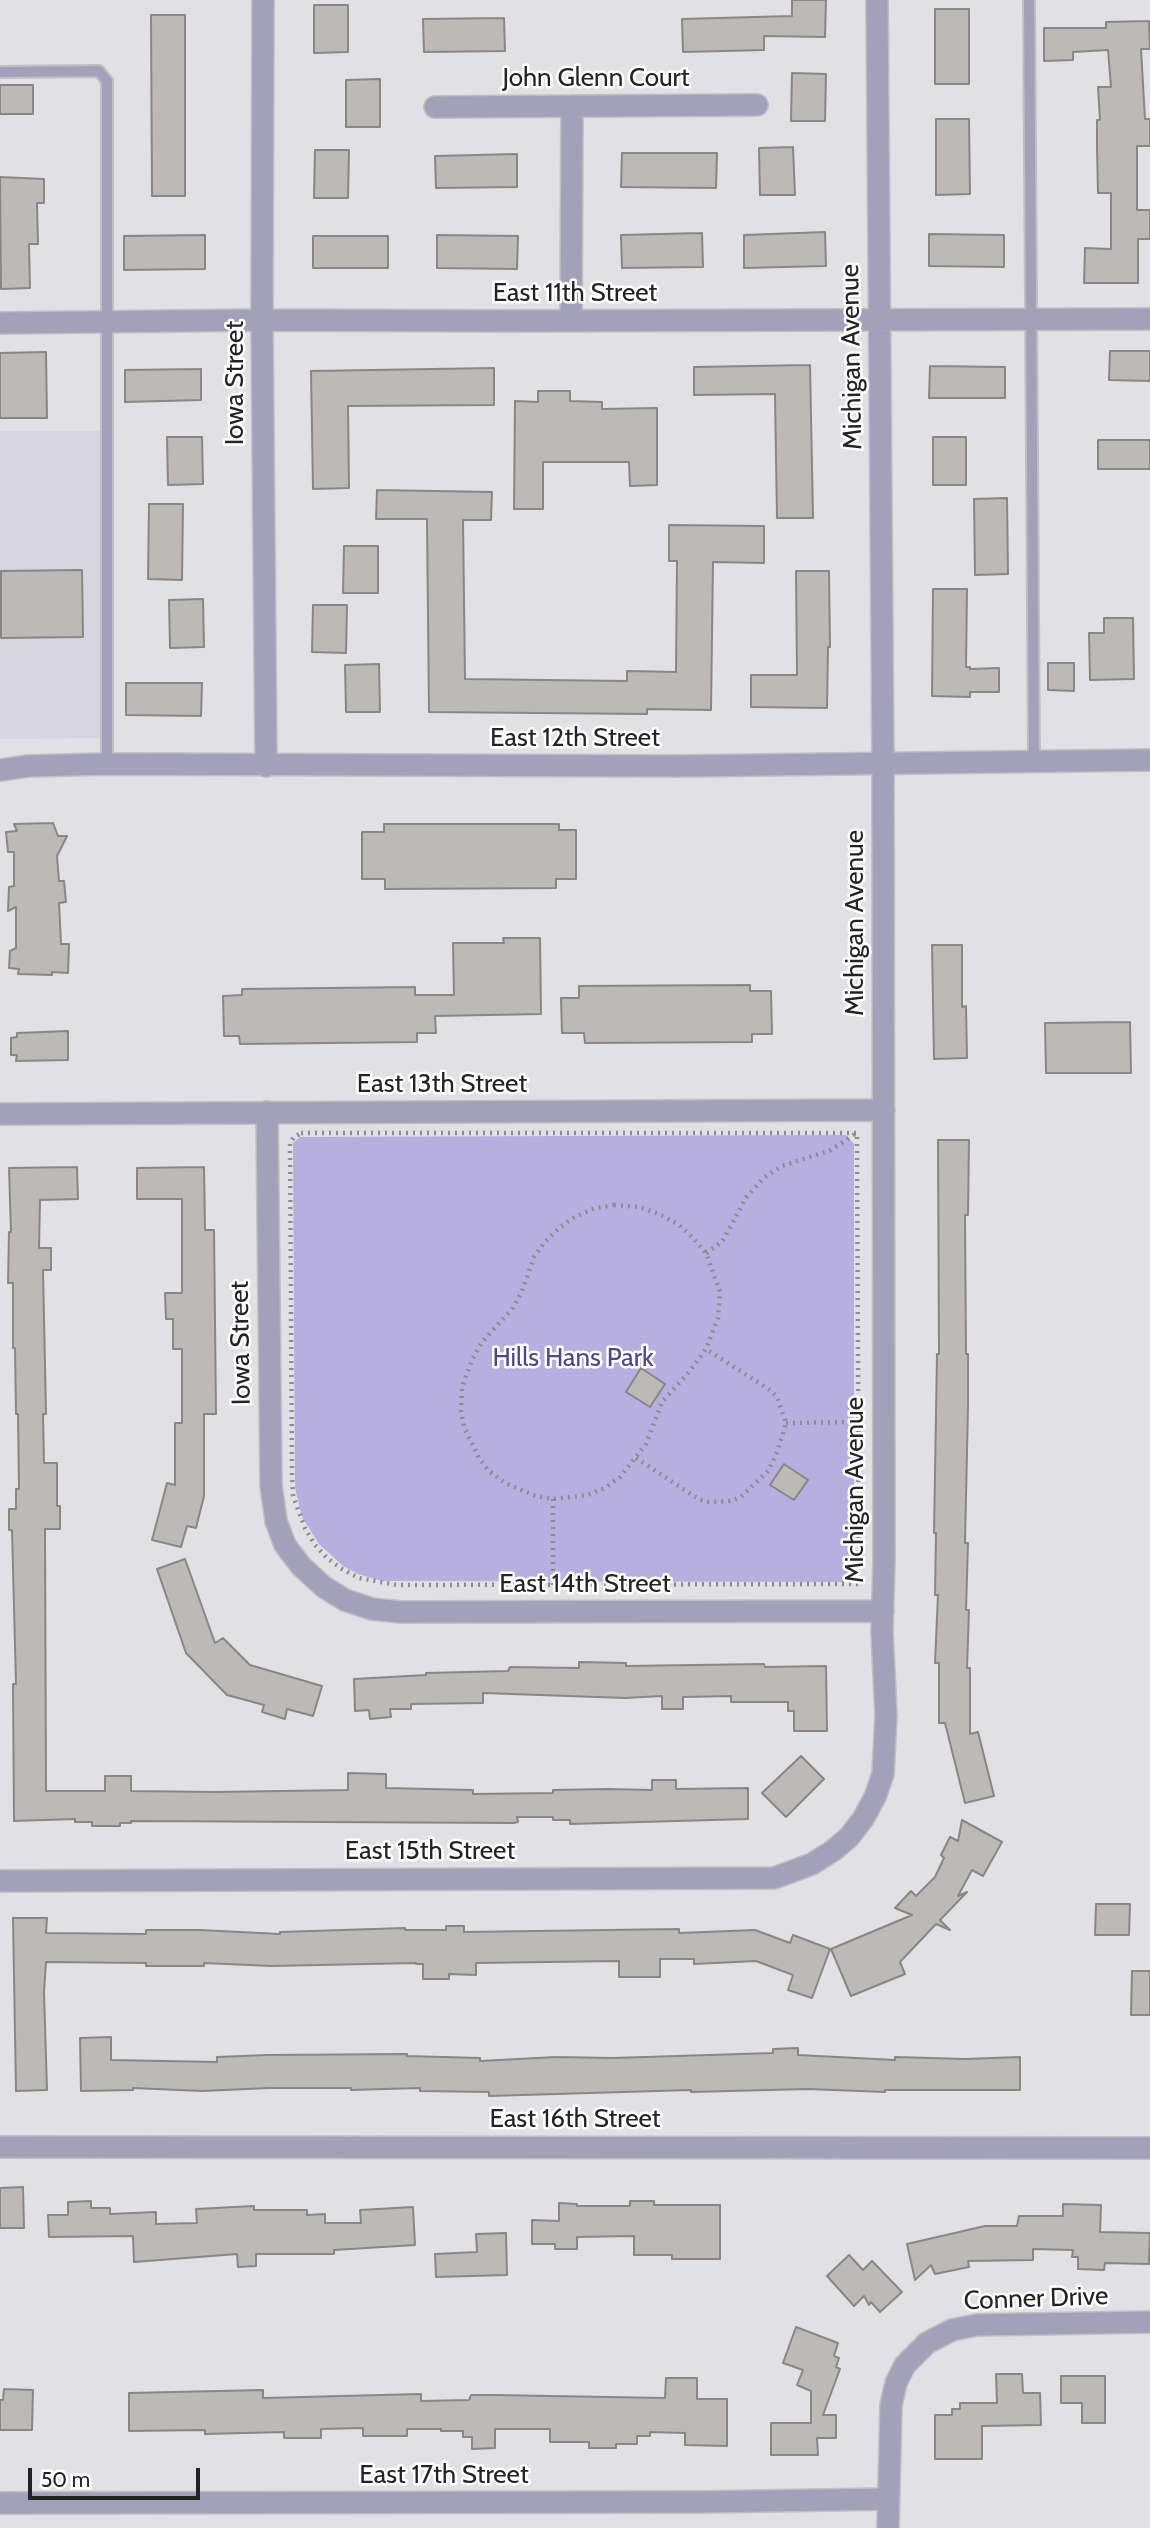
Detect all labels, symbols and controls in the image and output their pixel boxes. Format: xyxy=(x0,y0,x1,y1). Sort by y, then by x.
street label: John Glenn Court xyxy=(502,62,690,94)
street label: Michigan Avenue xyxy=(835,264,869,450)
street label: East 11th Street xyxy=(493,277,657,309)
street label: Iowa Street xyxy=(219,321,251,445)
street label: East 12th Street xyxy=(490,722,660,754)
street label: Michigan Avenue xyxy=(839,830,871,1016)
street label: East 13th Street xyxy=(357,1068,527,1100)
street label: Iowa Street xyxy=(224,1281,258,1405)
park label: Hills Hans Park xyxy=(492,1342,654,1374)
street label: Michigan Avenue xyxy=(839,1397,871,1583)
street label: East 14th Street xyxy=(499,1568,671,1600)
street label: East 15th Street xyxy=(345,1835,515,1867)
street label: East 16th Street xyxy=(489,2103,661,2135)
street label: Conner Drive xyxy=(963,2281,1109,2317)
scale bar xyxy=(32,2454,203,2498)
street label: East 17th Street xyxy=(359,2459,529,2491)
text: 50 m xyxy=(41,2467,90,2492)

